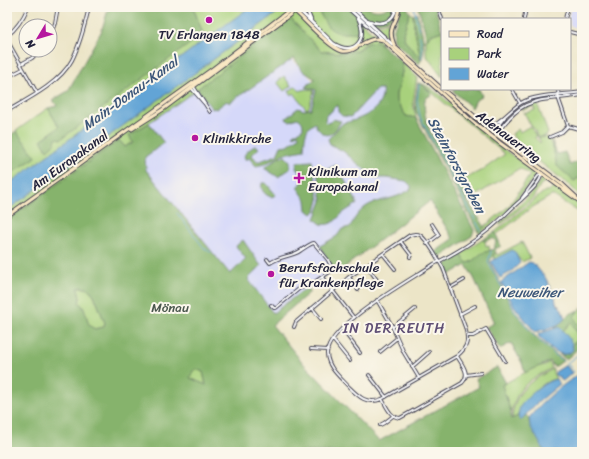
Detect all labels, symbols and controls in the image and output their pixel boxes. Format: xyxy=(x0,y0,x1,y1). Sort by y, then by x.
marker: TV Erlangen 1848 xyxy=(204,15,214,25)
north arrow xyxy=(18,18,58,58)
legend xyxy=(441,18,571,90)
place label: TV Erlangen 1848 xyxy=(158,23,260,46)
text: Road xyxy=(477,23,504,45)
text: N xyxy=(20,35,41,53)
text: Park xyxy=(477,43,502,65)
water label: Main-Donau-Kanal xyxy=(77,48,186,137)
text: Water xyxy=(477,63,510,85)
street label: Adenauerring xyxy=(470,103,547,169)
water label: Steinforstgraben xyxy=(421,112,493,219)
street label: Am Europakanal xyxy=(24,124,114,197)
place label: Klinikkirche xyxy=(203,127,272,150)
marker: Klinikkirche xyxy=(190,133,200,143)
place label: Klinikum am Europakanal xyxy=(308,160,378,198)
marker: Klinikum am Europakanal xyxy=(293,172,305,184)
place label: Berufsfachschule für Krankenpflege xyxy=(279,256,384,294)
marker: Berufsfachschule für Krankenpflege xyxy=(266,269,276,279)
water label: Neuweiher xyxy=(498,280,565,305)
park label: Mönau xyxy=(151,296,189,319)
district label: IN DER REUTH xyxy=(342,316,445,341)

